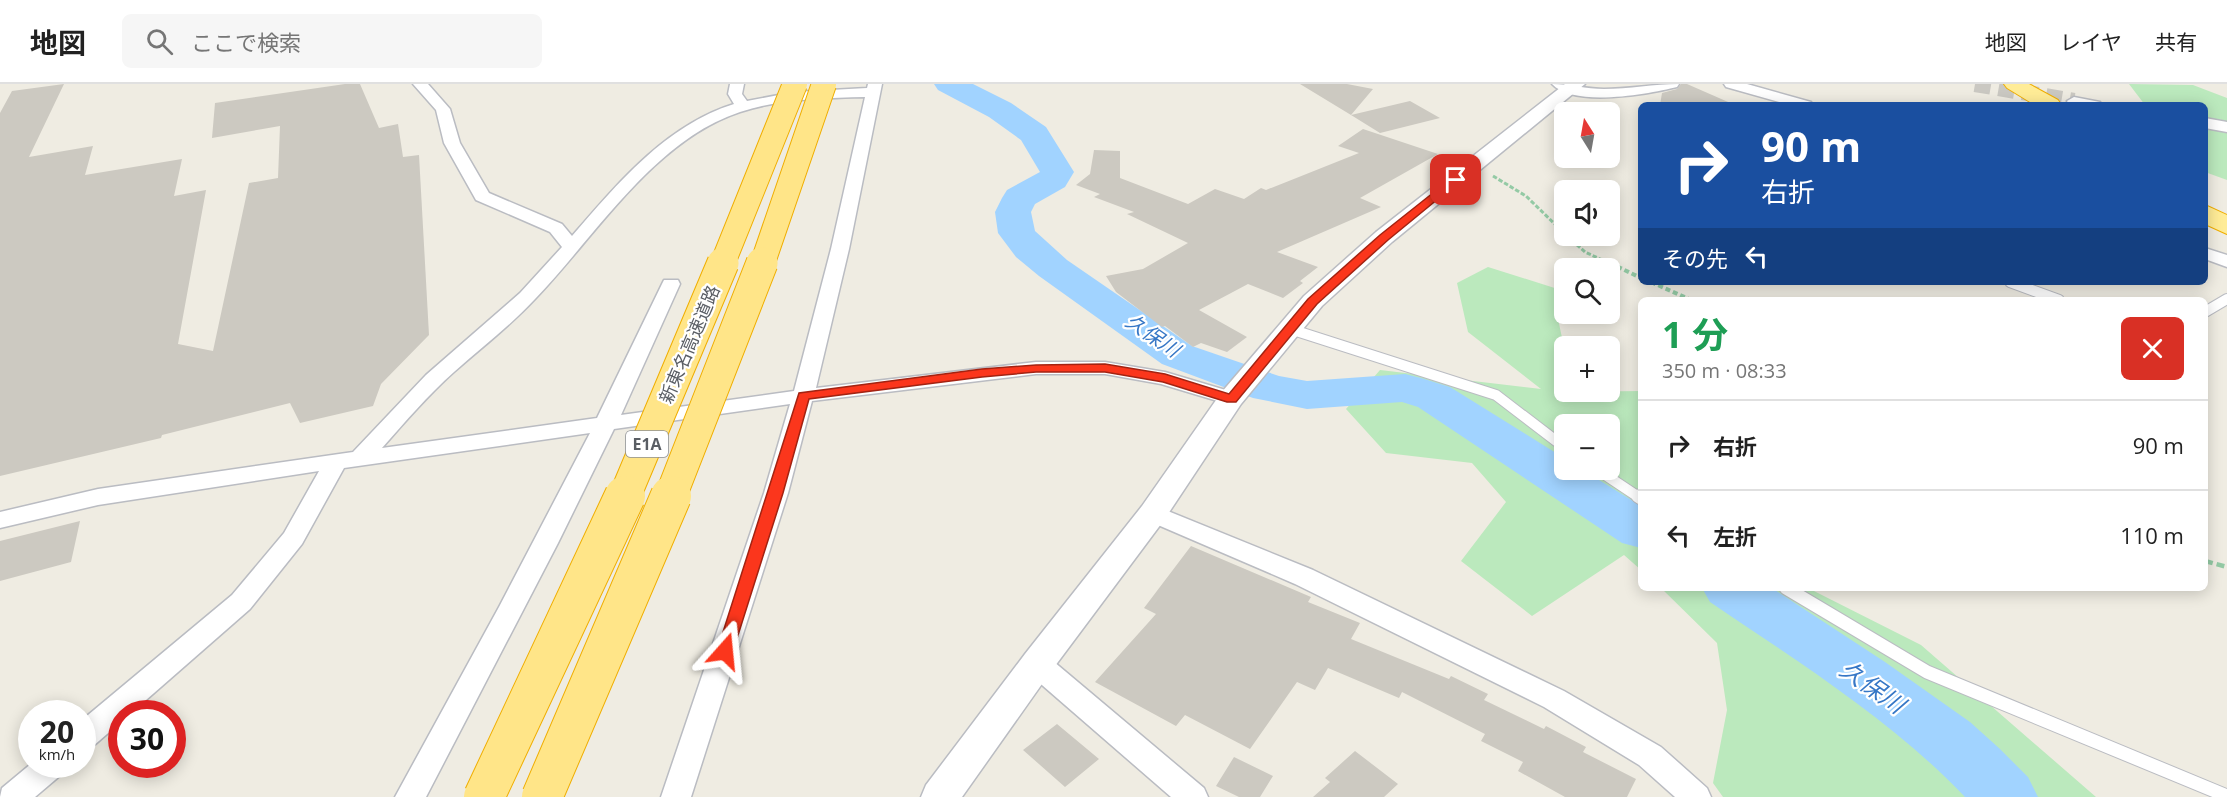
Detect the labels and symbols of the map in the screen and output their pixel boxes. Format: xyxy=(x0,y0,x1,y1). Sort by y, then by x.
north arrow xyxy=(1554,102,1620,168)
pin xyxy=(1430,154,1481,205)
street label: 新東名高速道路 xyxy=(653,281,725,407)
water label: 久保川 xyxy=(1121,307,1187,364)
road number: E1A xyxy=(626,431,668,457)
position arrow xyxy=(693,619,757,683)
water label: 久保川 xyxy=(1834,652,1914,722)
speed limit sign: 30 xyxy=(108,700,186,778)

